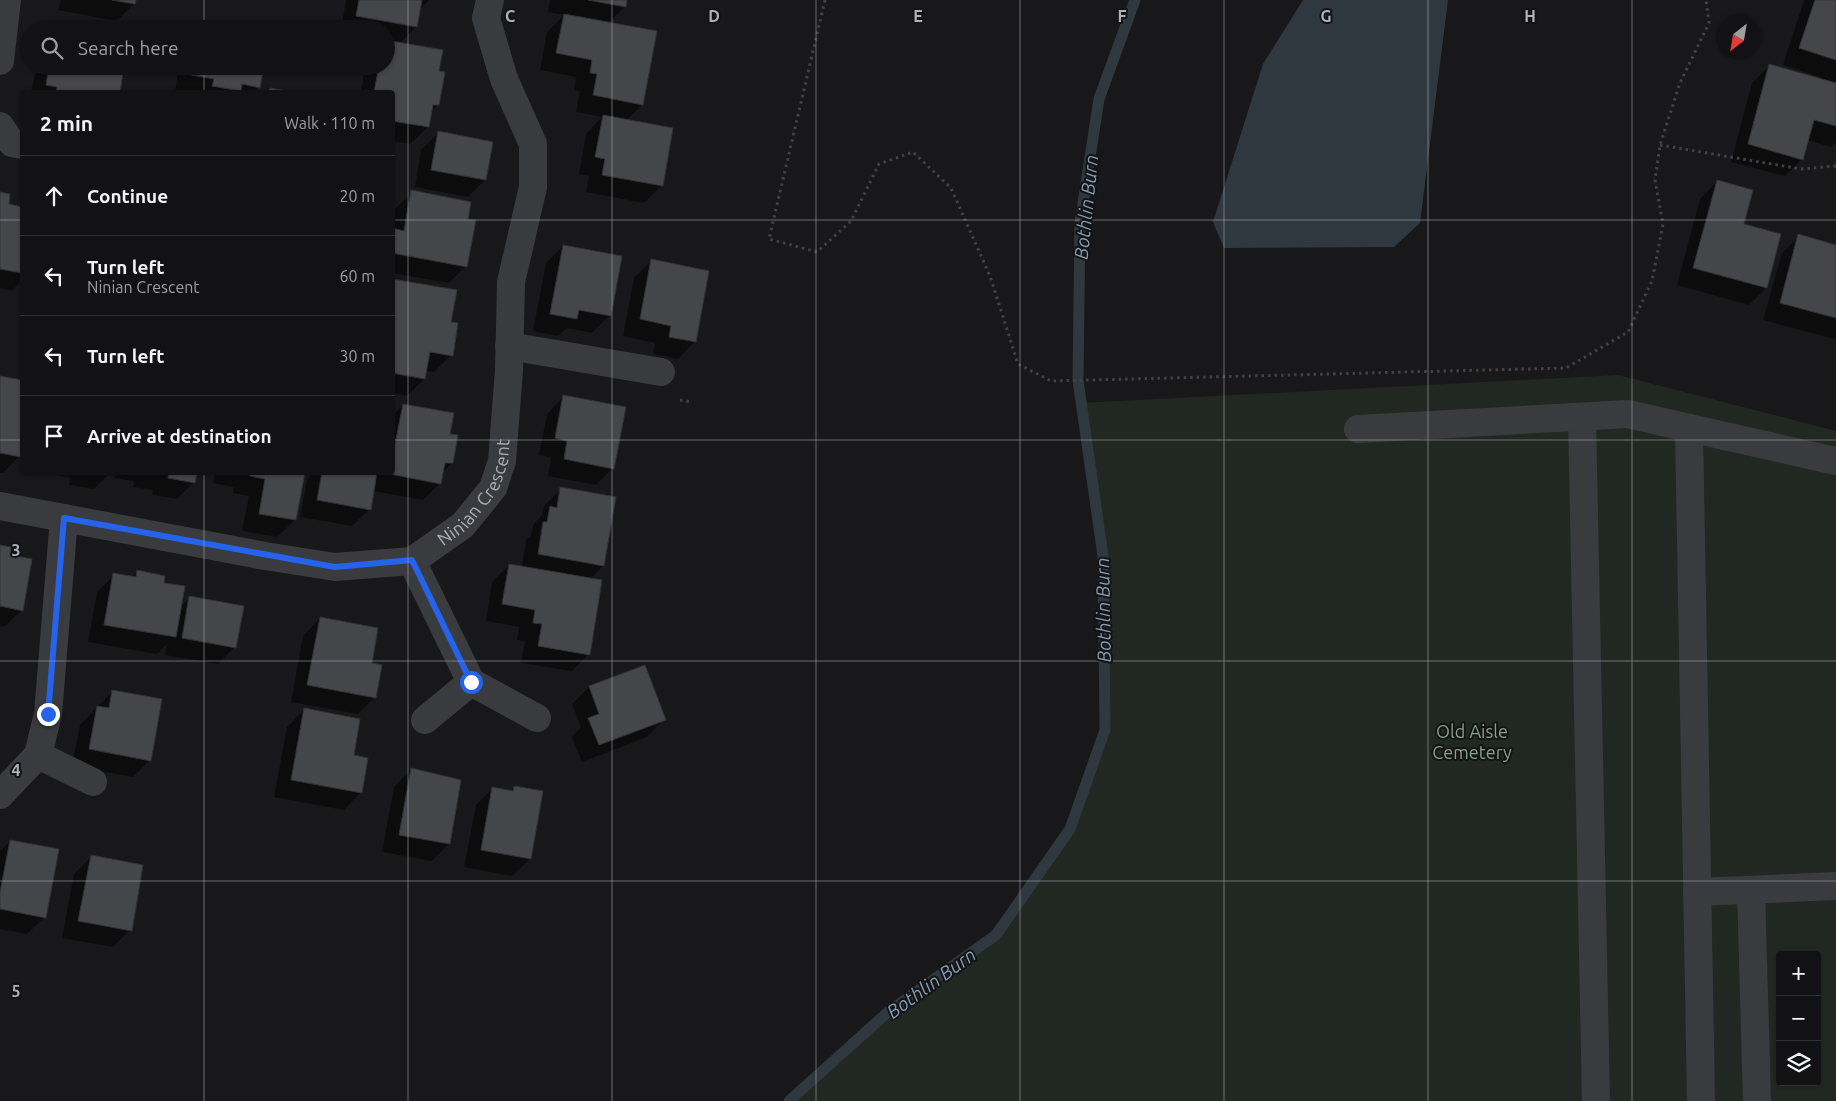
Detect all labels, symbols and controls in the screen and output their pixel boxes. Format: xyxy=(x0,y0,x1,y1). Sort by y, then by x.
text: C xyxy=(505,7,515,25)
text: D xyxy=(708,7,720,25)
text: E xyxy=(913,7,923,25)
text: F xyxy=(1118,7,1127,25)
text: G xyxy=(1320,7,1332,25)
text: H xyxy=(1524,7,1536,25)
north arrow xyxy=(1716,15,1761,60)
search box xyxy=(20,20,395,75)
icon: search xyxy=(38,34,66,62)
text: Search here xyxy=(78,37,178,59)
text: 2 min xyxy=(40,111,93,135)
text: Walk · 110 m xyxy=(284,114,375,132)
water label: Bothlin Burn xyxy=(1070,154,1102,260)
icon: ahead xyxy=(40,182,68,210)
text: Continue xyxy=(87,185,168,207)
text: 20 m xyxy=(339,187,375,205)
text: Turn left xyxy=(87,256,165,278)
icon: left xyxy=(40,262,68,290)
text: 60 m xyxy=(339,267,375,285)
text: Ninian Crescent xyxy=(87,278,200,296)
icon: left xyxy=(40,342,68,370)
text: Turn left xyxy=(87,345,165,367)
text: 30 m xyxy=(339,347,375,365)
icon: arrive xyxy=(40,422,68,450)
text: Arrive at destination xyxy=(87,425,272,447)
street label: Ninian Crescent xyxy=(433,438,513,549)
text: 3 xyxy=(11,541,21,559)
water label: Bothlin Burn xyxy=(1091,557,1115,663)
route start xyxy=(460,671,483,694)
route end xyxy=(37,703,60,726)
park label: Old Aisle Cemetery xyxy=(1432,721,1512,762)
text: 4 xyxy=(11,761,21,779)
water label: Bothlin Burn xyxy=(882,943,980,1023)
map controls xyxy=(1776,951,1821,1086)
button: + xyxy=(1776,951,1821,996)
text: 5 xyxy=(11,982,21,1000)
button: − xyxy=(1776,996,1821,1041)
button: layers xyxy=(1776,1041,1821,1086)

